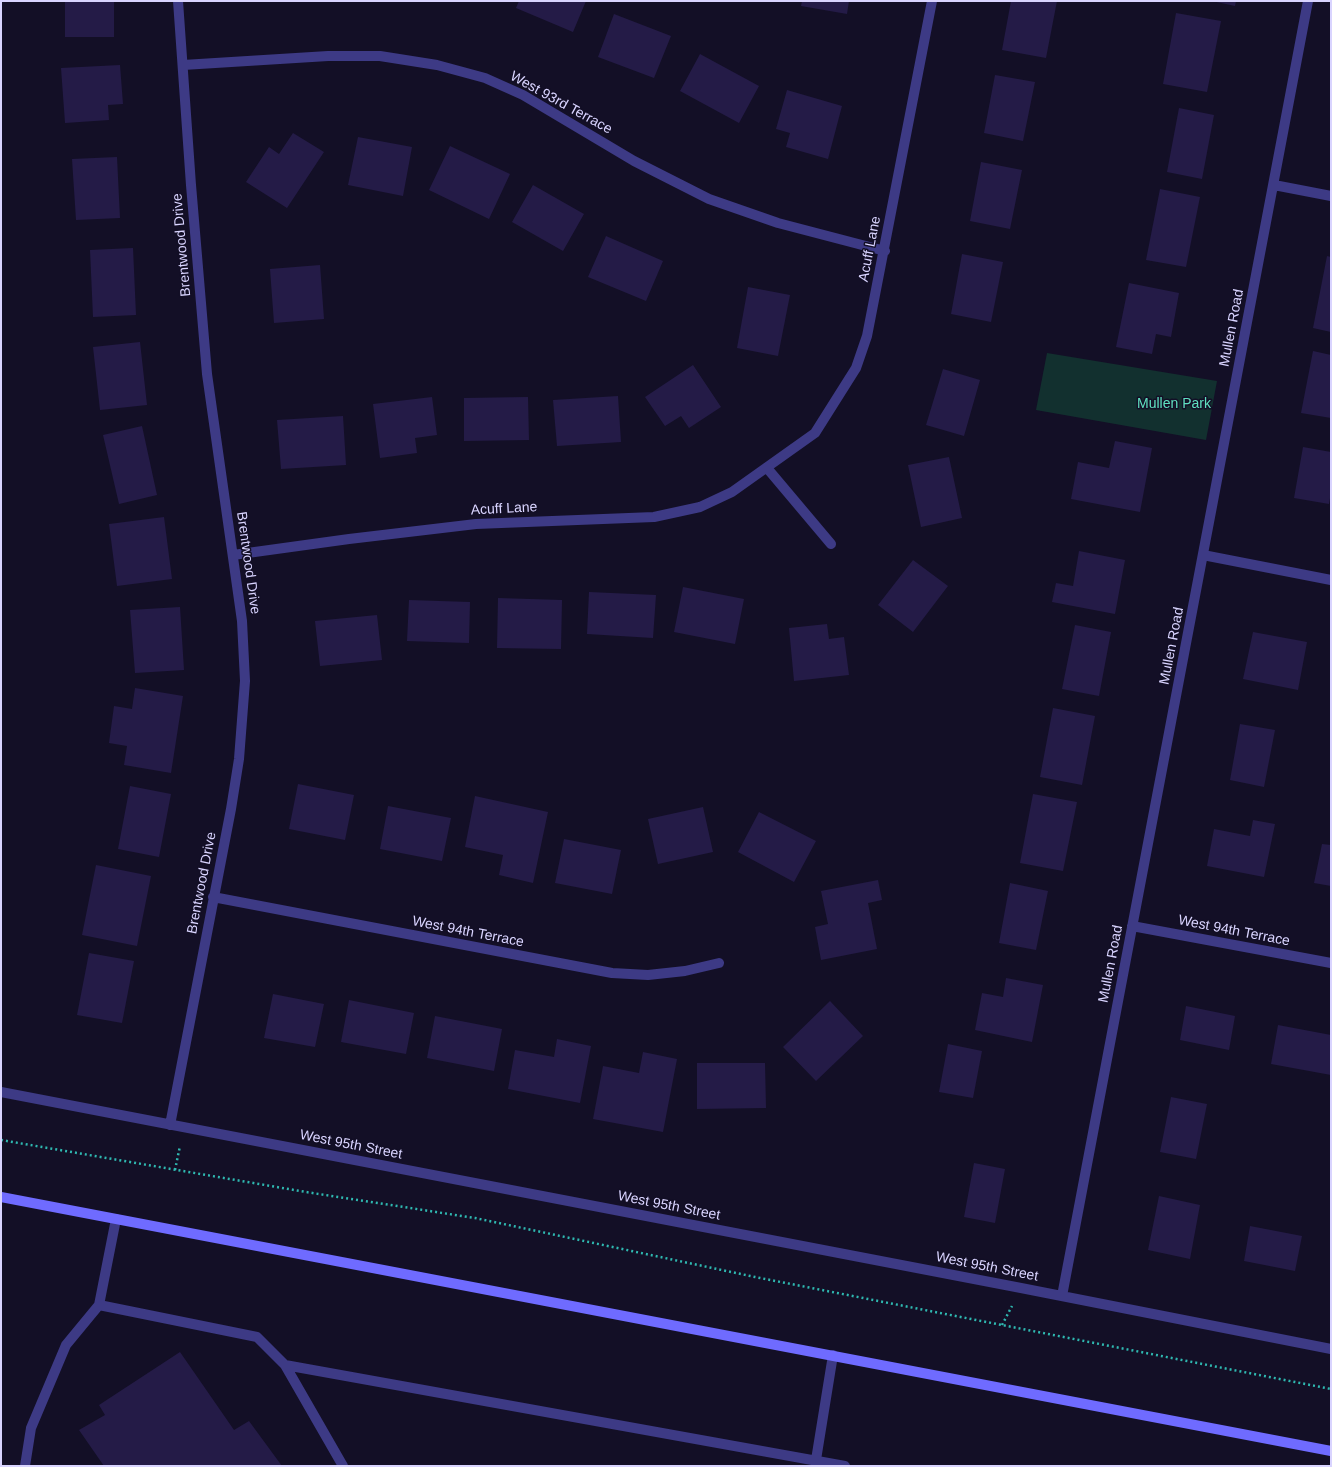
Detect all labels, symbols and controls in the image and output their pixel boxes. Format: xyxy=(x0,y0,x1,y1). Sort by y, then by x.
street label: West 93rd Terrace xyxy=(507,68,615,138)
street label: Brentwood Drive xyxy=(169,193,195,297)
street label: Acuff Lane xyxy=(855,215,885,283)
street label: Mullen Road xyxy=(1216,288,1248,368)
park label: Mullen Park xyxy=(1137,396,1211,412)
street label: Acuff Lane xyxy=(470,499,538,519)
street label: Brentwood Drive xyxy=(232,511,264,615)
street label: Mullen Road xyxy=(1156,606,1188,686)
street label: Brentwood Drive xyxy=(184,831,220,935)
street label: West 94th Terrace xyxy=(1177,912,1291,950)
street label: West 94th Terrace xyxy=(411,913,525,951)
street label: Mullen Road xyxy=(1095,924,1127,1004)
street label: West 95th Street xyxy=(298,1127,404,1163)
street label: West 95th Street xyxy=(616,1188,722,1224)
street label: West 95th Street xyxy=(934,1249,1040,1285)

